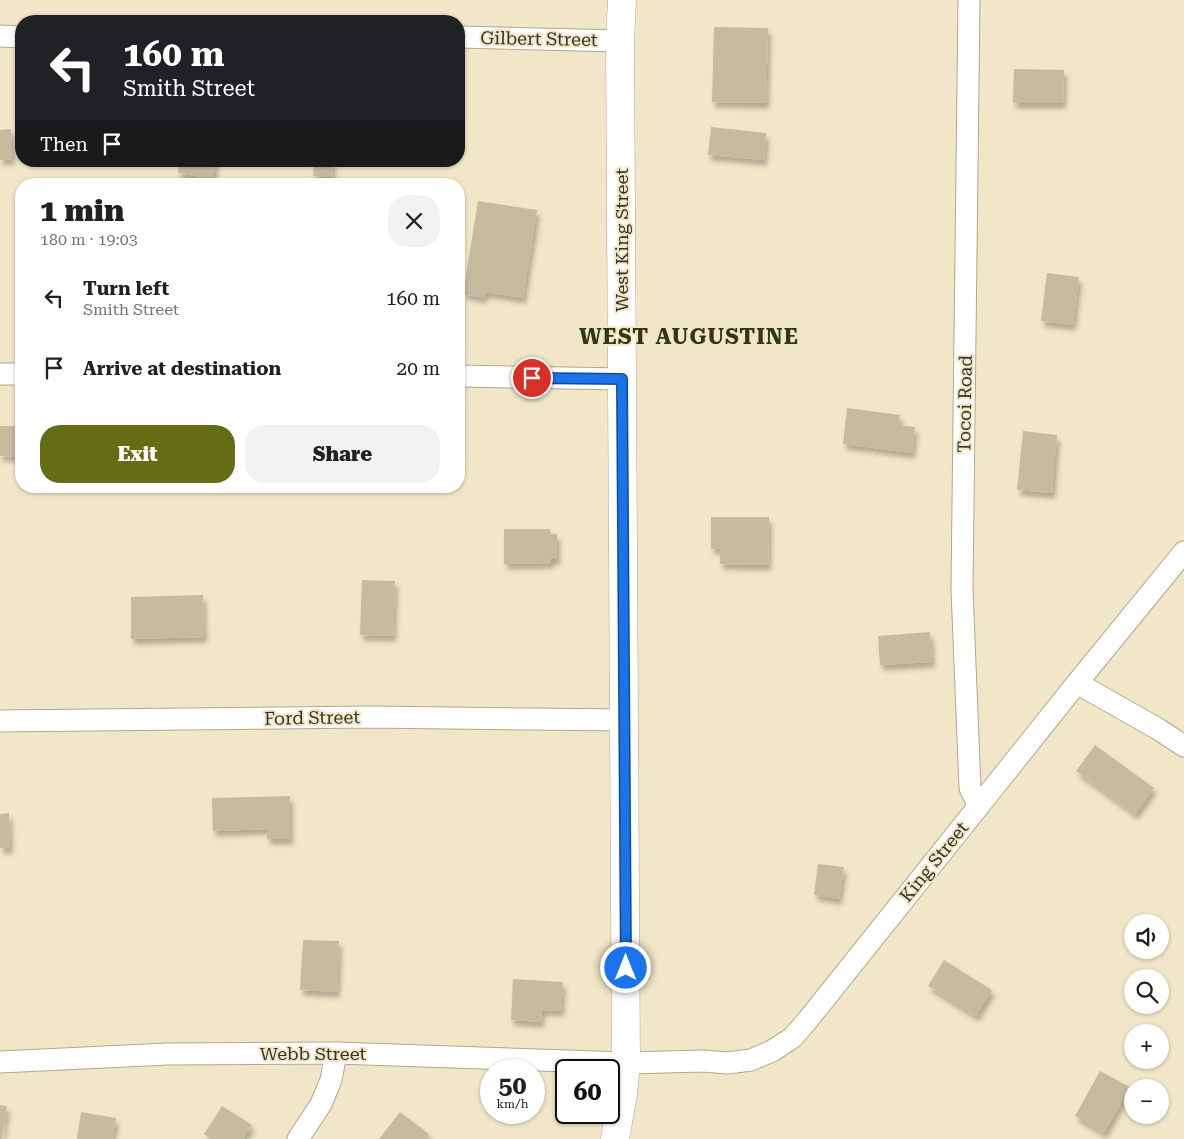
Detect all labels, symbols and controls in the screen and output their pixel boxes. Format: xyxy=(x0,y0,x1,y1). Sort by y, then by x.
street label: Gilbert Street xyxy=(480,27,598,50)
text: 160 m xyxy=(123,34,224,75)
icon: left xyxy=(40,35,105,100)
text: Smith Street xyxy=(123,76,255,101)
icon: arrive xyxy=(98,130,126,158)
text: Then xyxy=(40,133,88,156)
street label: West King Street xyxy=(611,168,632,312)
text: 1 min xyxy=(40,193,124,228)
button: close xyxy=(388,195,440,247)
text: 180 m · 19:03 xyxy=(40,230,138,249)
text: Turn left xyxy=(83,277,169,300)
icon: left xyxy=(40,284,68,312)
text: 160 m xyxy=(386,287,440,310)
text: Smith Street xyxy=(83,300,179,319)
district label: WEST AUGUSTINE xyxy=(579,324,799,349)
icon: arrive xyxy=(40,354,68,382)
street label: Tocoi Road xyxy=(953,355,976,453)
text: Arrive at destination xyxy=(83,357,281,380)
text: 20 m xyxy=(397,357,440,380)
pin xyxy=(511,357,553,399)
icon: arrive xyxy=(518,364,546,392)
button: Exit xyxy=(40,425,235,483)
button: Share xyxy=(245,425,440,483)
street label: Ford Street xyxy=(264,706,360,729)
street label: King Street xyxy=(895,817,972,906)
map controls xyxy=(1124,914,1169,1124)
button: sound xyxy=(1124,914,1169,959)
position arrow xyxy=(599,941,651,993)
button: search xyxy=(1124,969,1169,1014)
button: + xyxy=(1124,1024,1169,1069)
street label: Webb Street xyxy=(260,1043,367,1064)
speed limit sign: 60 xyxy=(555,1059,620,1124)
text: 50 xyxy=(498,1071,527,1100)
button: − xyxy=(1124,1079,1169,1124)
text: km/h xyxy=(496,1097,529,1111)

